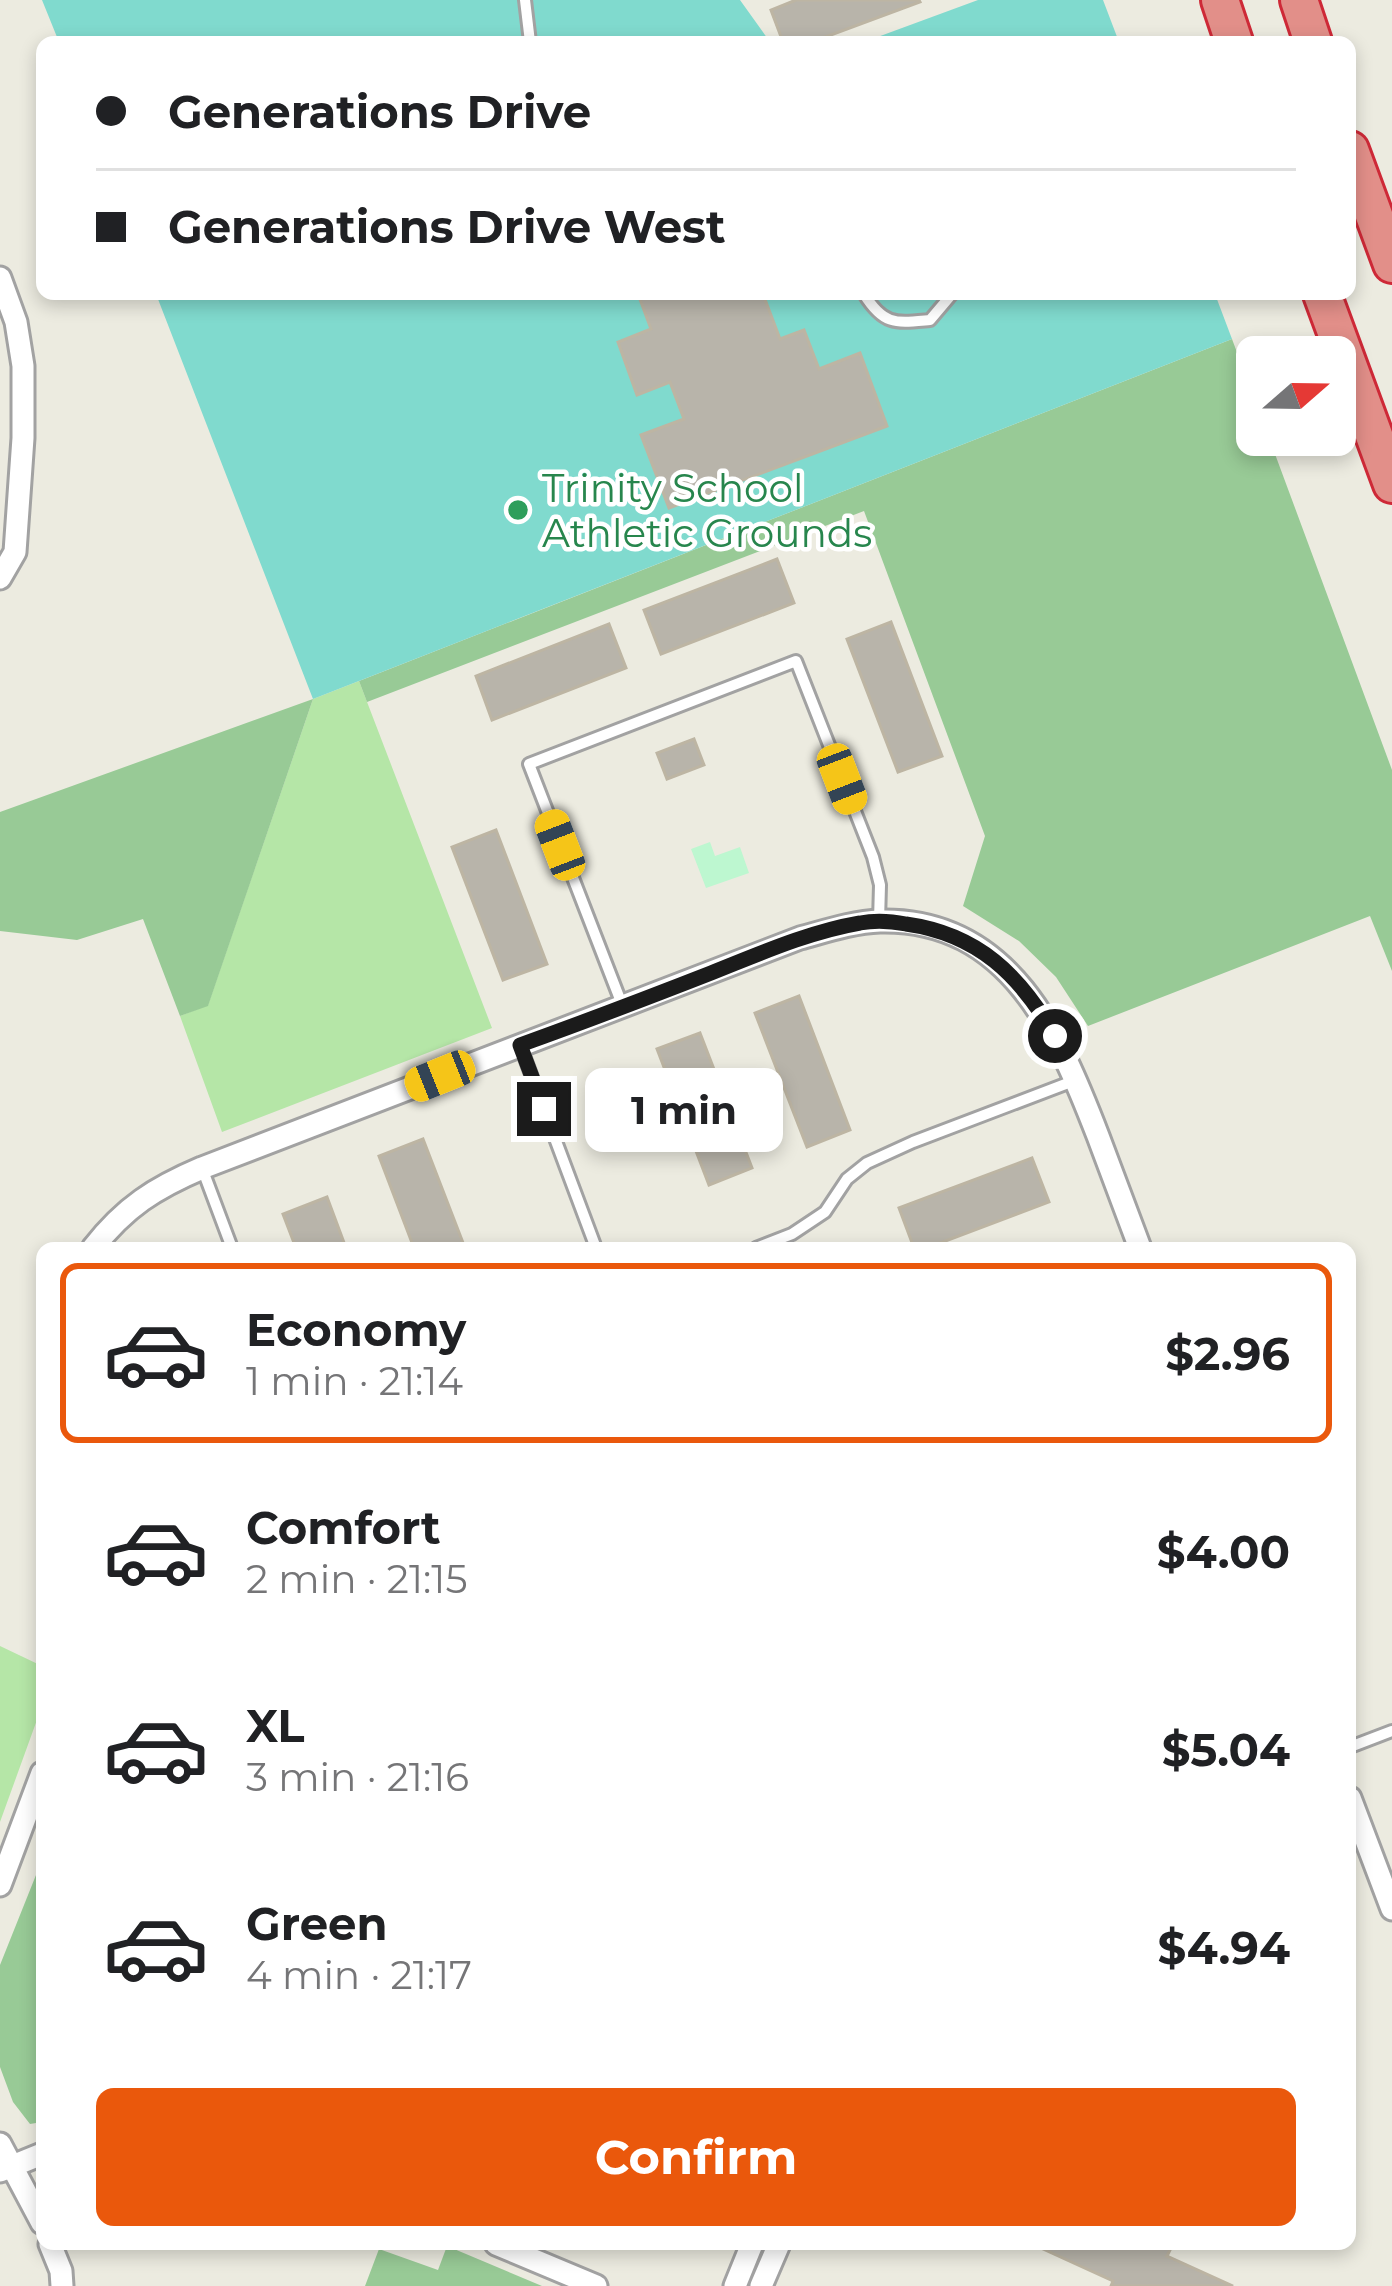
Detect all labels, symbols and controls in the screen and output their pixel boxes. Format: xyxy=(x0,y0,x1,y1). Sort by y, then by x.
text: Generations Drive xyxy=(168,84,591,139)
text: Generations Drive West xyxy=(168,199,726,254)
north arrow xyxy=(1236,336,1356,456)
map controls xyxy=(1236,336,1356,456)
place label: Trinity School Athletic Grounds xyxy=(542,464,872,557)
marker: Trinity School Athletic Grounds xyxy=(505,497,531,523)
car xyxy=(812,739,872,819)
car xyxy=(530,805,590,885)
route start xyxy=(1028,1009,1082,1063)
car xyxy=(400,1046,480,1106)
callout: 1 min xyxy=(586,1067,784,1151)
route end xyxy=(517,1082,571,1136)
text: 1 min xyxy=(631,1086,737,1134)
icon: car xyxy=(102,1299,210,1407)
text: Economy xyxy=(246,1302,466,1357)
text: $2.96 xyxy=(1165,1326,1290,1381)
text: 1 min · 21:14 xyxy=(246,1357,463,1405)
icon: car xyxy=(102,1497,210,1605)
text: Comfort xyxy=(246,1500,441,1555)
text: $4.00 xyxy=(1157,1524,1290,1579)
text: 2 min · 21:15 xyxy=(246,1555,468,1603)
icon: car xyxy=(102,1695,210,1803)
text: XL xyxy=(246,1698,304,1753)
text: $5.04 xyxy=(1162,1722,1290,1777)
text: 3 min · 21:16 xyxy=(246,1753,469,1801)
icon: car xyxy=(102,1893,210,2001)
text: Green xyxy=(246,1896,388,1951)
text: $4.94 xyxy=(1157,1920,1290,1975)
text: 4 min · 21:17 xyxy=(246,1951,472,1999)
button: Confirm xyxy=(96,2088,1296,2226)

